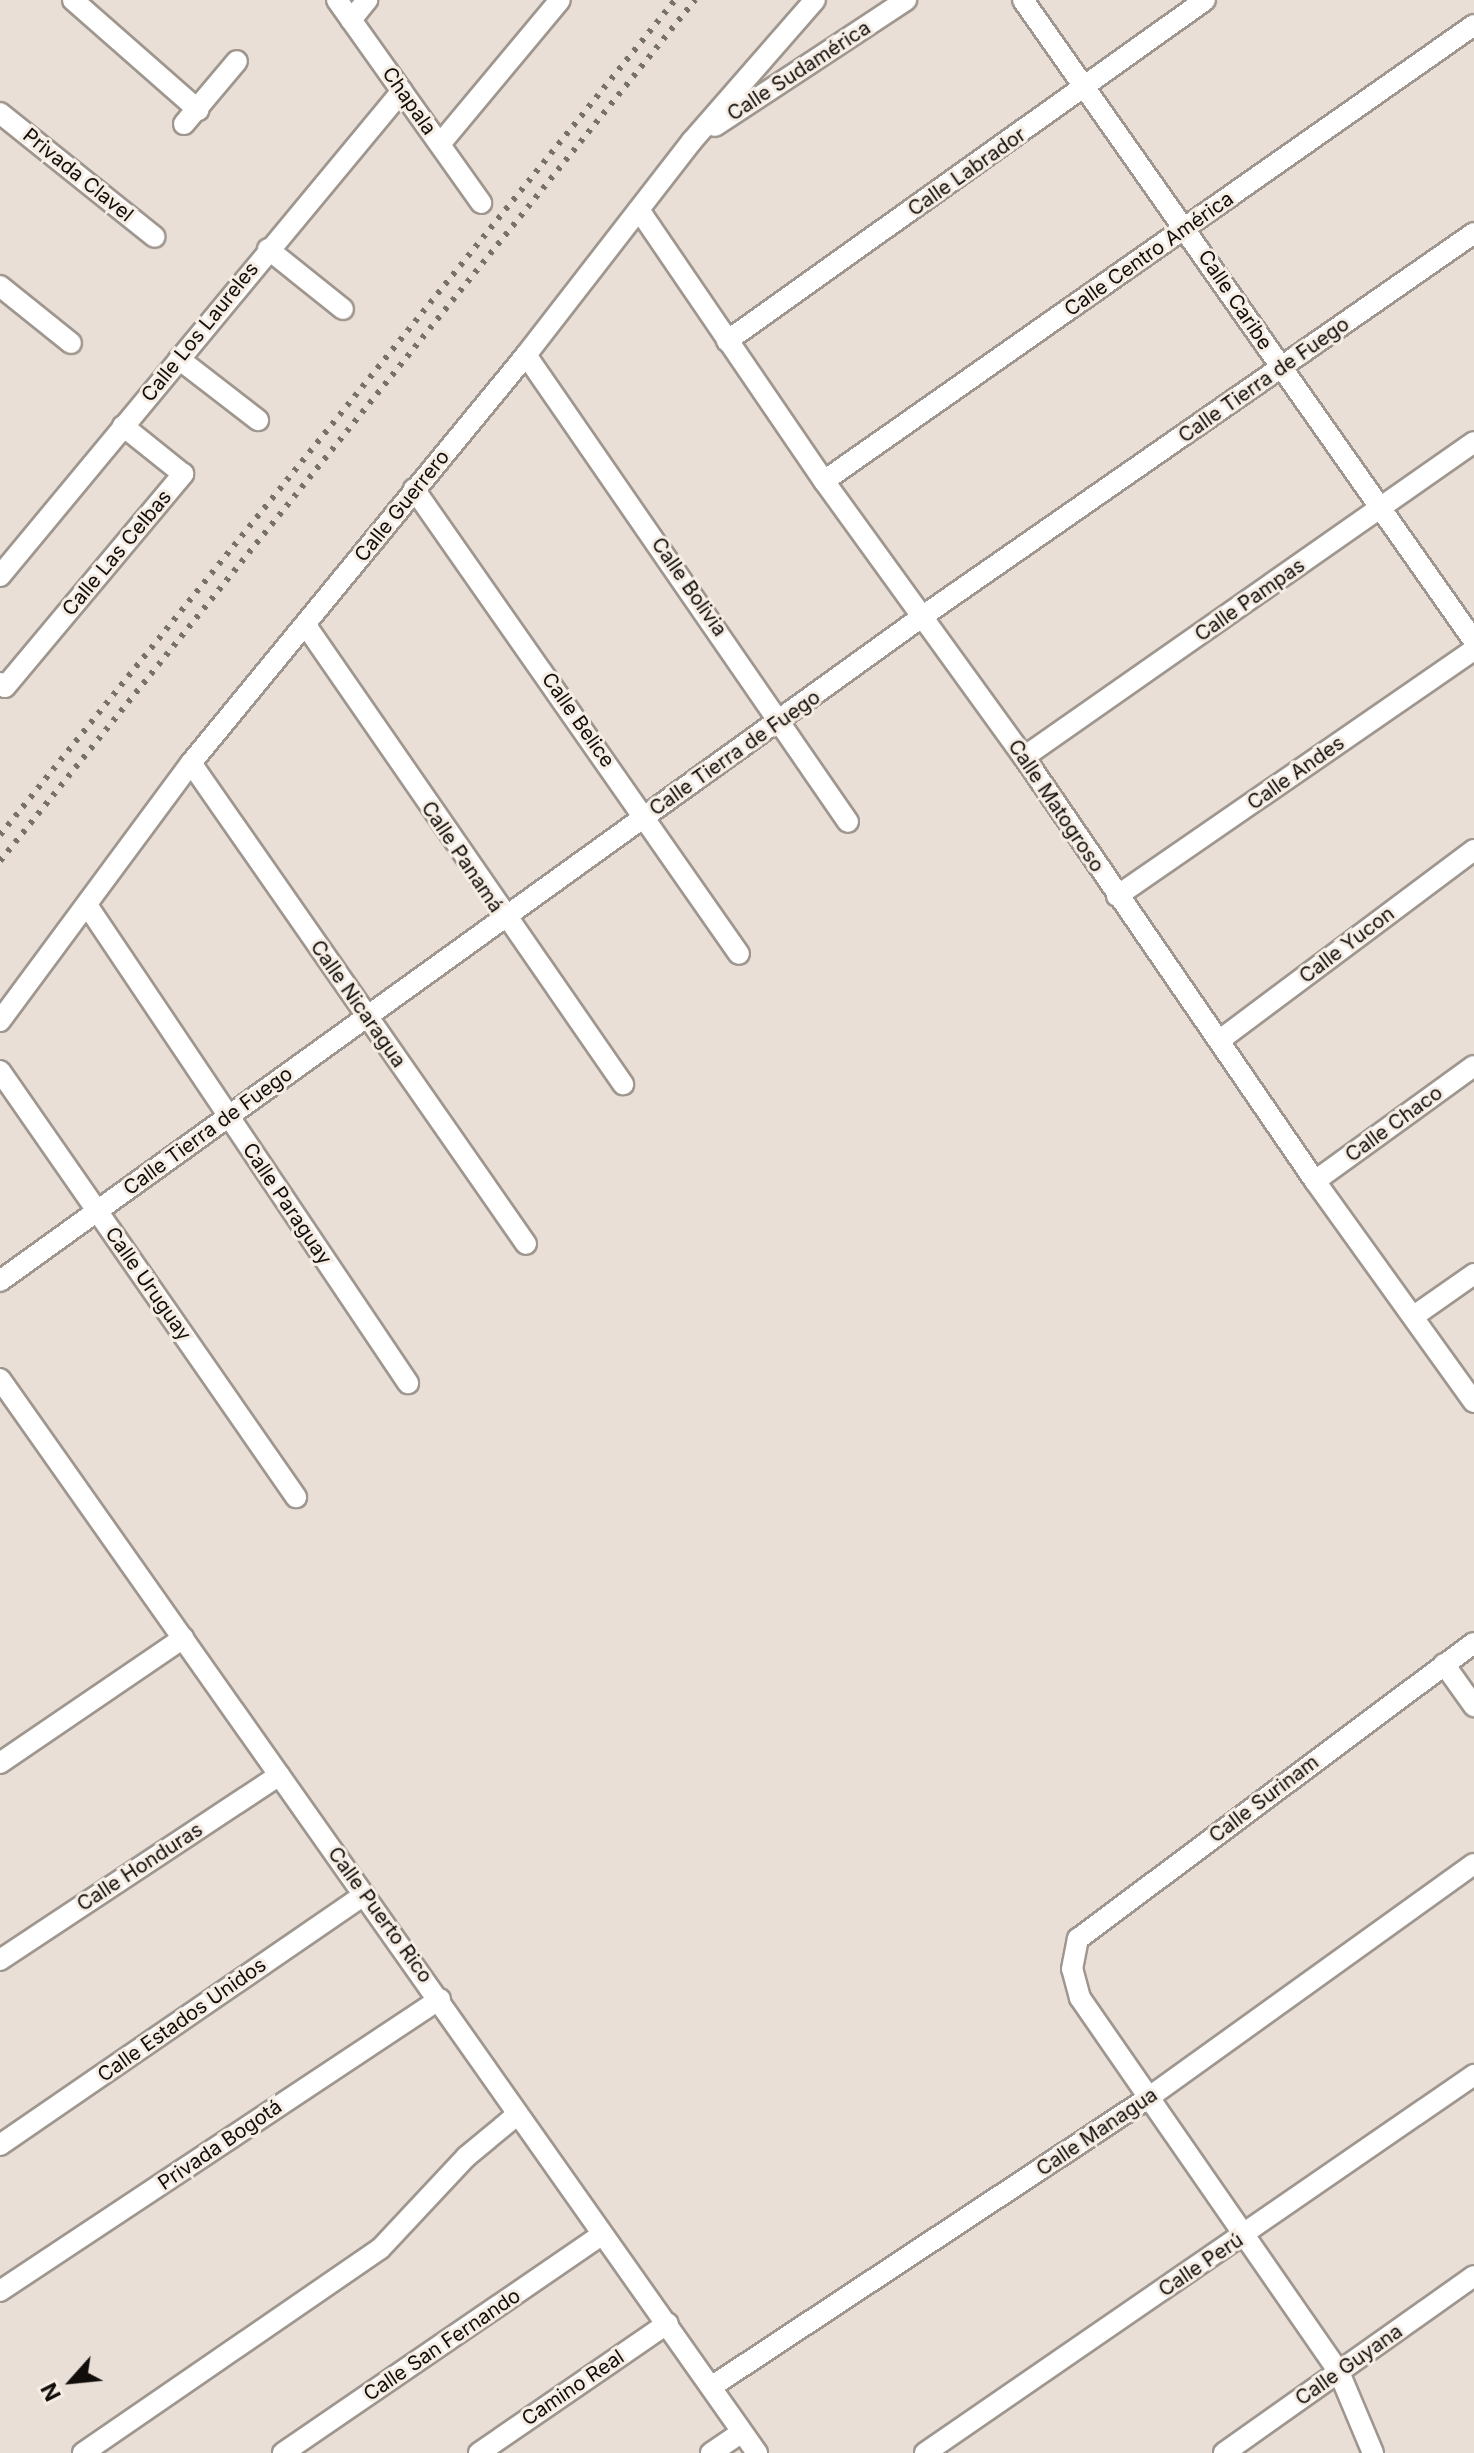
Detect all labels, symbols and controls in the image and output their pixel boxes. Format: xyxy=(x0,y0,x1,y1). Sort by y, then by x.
street label: Calle Sudamérica xyxy=(723,16,875,126)
street label: Chapala xyxy=(377,62,441,140)
street label: Privada Clavel xyxy=(18,123,138,227)
street label: Calle Labrador xyxy=(904,123,1030,221)
street label: Calle Centro América xyxy=(1060,187,1238,321)
street label: Calle Caribe xyxy=(1193,246,1277,354)
street label: Calle Los Laureles xyxy=(136,257,264,407)
street label: Calle Tierra de Fuego xyxy=(1174,312,1354,448)
street label: Calle Guerrero xyxy=(350,445,454,567)
street label: Calle Las Celbas xyxy=(57,485,177,621)
street label: Calle Bolivia xyxy=(646,533,732,641)
street label: Calle Pampas xyxy=(1190,553,1310,647)
street label: Calle Belice xyxy=(537,668,619,772)
street label: Calle Tierra de Fuego xyxy=(645,685,825,821)
street label: Calle Andes xyxy=(1243,731,1349,815)
street label: Calle Matogroso xyxy=(1003,735,1109,877)
street label: Calle Panamá xyxy=(416,797,508,917)
street label: Calle Yucon xyxy=(1295,902,1399,988)
street label: Calle Nicaragua xyxy=(305,936,411,1072)
street label: Calle Tierra de Fuego xyxy=(119,1062,297,1200)
street label: Calle Chaco xyxy=(1341,1081,1447,1167)
street label: Calle Paraguay xyxy=(237,1138,337,1270)
street label: Calle Uruguay xyxy=(100,1223,196,1345)
street label: Calle Surinam xyxy=(1205,1750,1323,1848)
street label: Calle Honduras xyxy=(73,1817,207,1917)
street label: Calle Puerto Rico xyxy=(323,1842,437,1988)
street label: Calle Estados Unidos xyxy=(93,1953,271,2087)
street label: Calle Managua xyxy=(1032,2083,1162,2181)
street label: Privada Bogotá xyxy=(154,2095,286,2195)
street label: Calle Perú xyxy=(1154,2228,1248,2302)
street label: Calle San Fernando xyxy=(359,2284,525,2406)
street label: Calle Guyana xyxy=(1291,2319,1407,2411)
north arrow xyxy=(32,2341,112,2421)
street label: Camino Real xyxy=(517,2345,629,2431)
text: N xyxy=(35,2379,66,2405)

